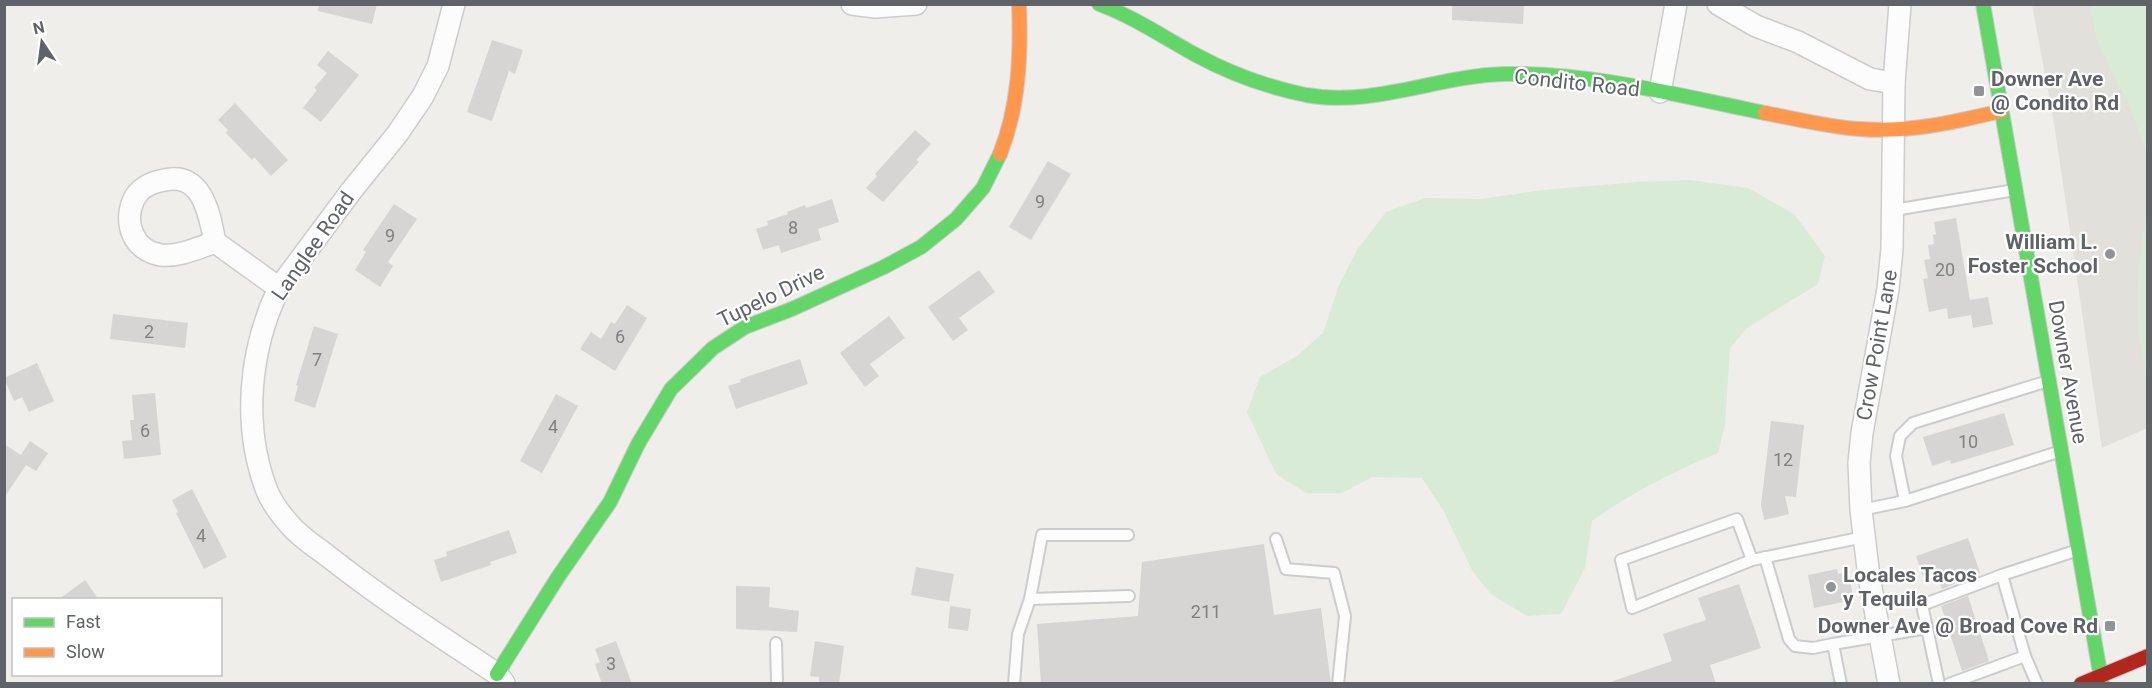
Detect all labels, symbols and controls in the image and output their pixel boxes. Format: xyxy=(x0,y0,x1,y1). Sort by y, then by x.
north arrow xyxy=(12,12,72,72)
text: N xyxy=(31,17,46,38)
street label: Condito Road xyxy=(1513,64,1641,102)
place label: Downer Ave @ Condito Rd xyxy=(1991,67,2119,115)
marker: Downer Ave @ Condito Rd xyxy=(1972,84,1986,98)
street label: Langlee Road xyxy=(267,187,359,305)
house number: 9 xyxy=(1035,191,1045,212)
house number: 8 xyxy=(788,217,798,238)
house number: 9 xyxy=(385,225,395,246)
place label: William L. Foster School xyxy=(1968,230,2098,278)
marker: William L. Foster School xyxy=(2103,247,2117,261)
house number: 20 xyxy=(1935,259,1955,280)
street label: Tupelo Drive xyxy=(714,260,828,332)
street label: Crow Point Lane xyxy=(1852,268,1902,422)
street label: Downer Avenue xyxy=(2044,298,2092,446)
house number: 2 xyxy=(144,321,154,342)
house number: 6 xyxy=(615,326,625,347)
house number: 7 xyxy=(312,349,322,370)
house number: 4 xyxy=(548,416,558,437)
house number: 6 xyxy=(140,420,150,441)
house number: 10 xyxy=(1958,431,1978,452)
house number: 12 xyxy=(1773,449,1793,470)
house number: 4 xyxy=(196,525,206,546)
place label: Locales Tacos y Tequila xyxy=(1843,563,1977,611)
marker: Locales Tacos y Tequila xyxy=(1824,580,1838,594)
legend xyxy=(12,598,222,676)
house number: 211 xyxy=(1191,601,1221,622)
text: Fast xyxy=(66,611,101,632)
place label: Downer Ave @ Broad Cove Rd xyxy=(1818,614,2098,638)
marker: Downer Ave @ Broad Cove Rd xyxy=(2103,619,2117,633)
text: Slow xyxy=(66,641,105,662)
house number: 3 xyxy=(606,653,616,674)

